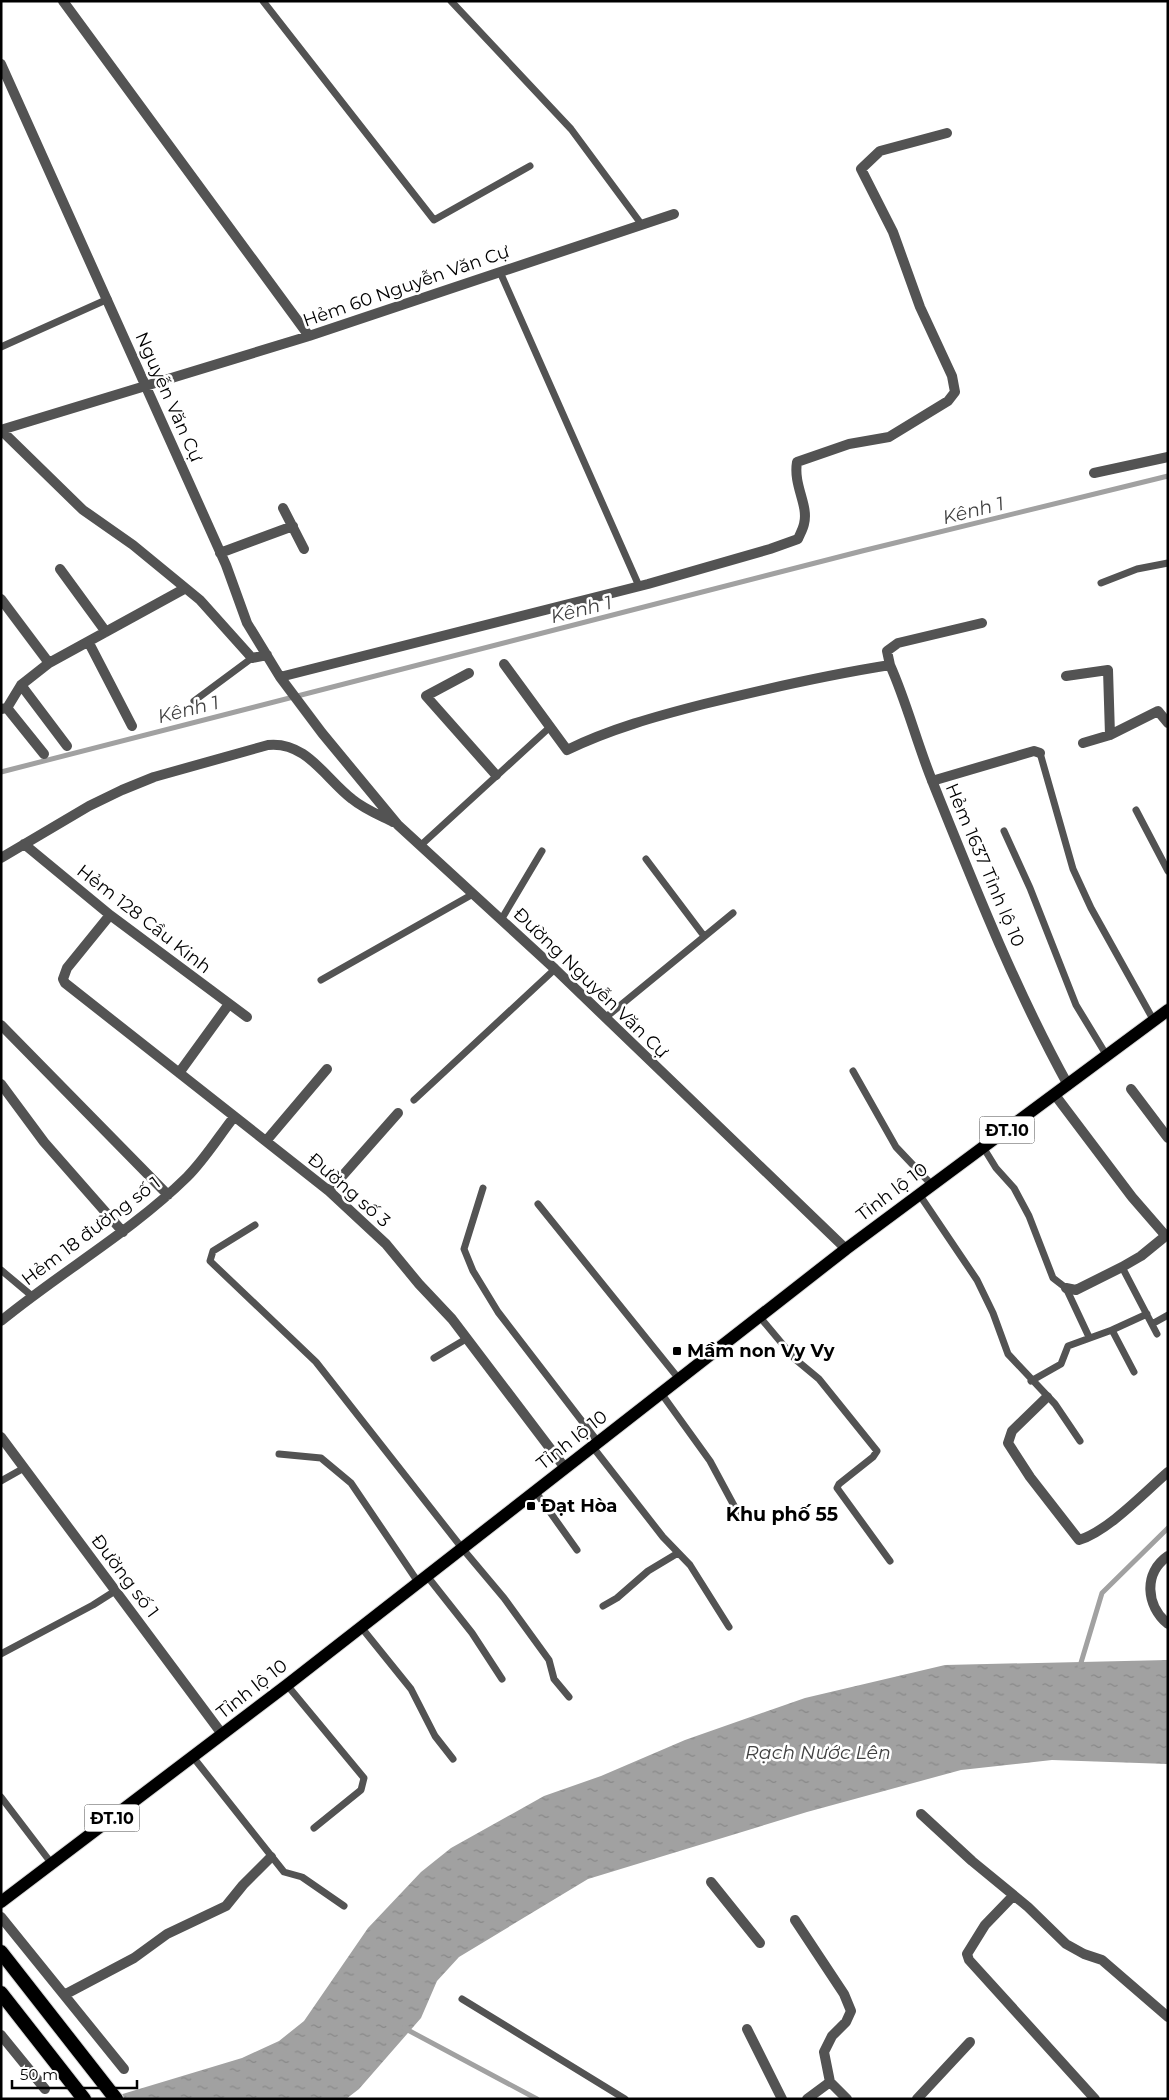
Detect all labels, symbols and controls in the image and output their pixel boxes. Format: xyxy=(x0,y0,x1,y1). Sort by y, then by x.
street label: Hẻm 60 Nguyễn Văn Cự xyxy=(300,240,512,332)
street label: Nguyễn Văn Cự xyxy=(130,329,208,465)
water label: Kênh 1 xyxy=(940,492,1006,529)
water label: Kênh 1 xyxy=(548,591,614,628)
water label: Kênh 1 xyxy=(155,691,221,728)
street label: Hẻm 1637 Tỉnh lộ 10 xyxy=(941,780,1029,950)
street label: Hẻm 128 Cầu Kinh xyxy=(73,860,215,978)
street label: Đường Nguyễn Văn Cự xyxy=(509,903,673,1063)
road number: ĐT.10 xyxy=(980,1116,1034,1144)
street label: Đường số 3 xyxy=(303,1148,395,1232)
street label: Tỉnh lộ 10 xyxy=(852,1158,932,1226)
street label: Hẻm 18 đường số 1 xyxy=(17,1172,165,1290)
place label: Mầm non Vy Vy xyxy=(687,1340,835,1362)
marker: Mầm non Vy Vy xyxy=(671,1345,683,1357)
street label: Tỉnh lộ 10 xyxy=(532,1406,612,1474)
place label: Đạt Hòa xyxy=(541,1495,617,1517)
marker: Đạt Hòa xyxy=(525,1500,537,1512)
district label: Khu phố 55 xyxy=(726,1503,838,1526)
street label: Đường số 1 xyxy=(87,1530,163,1622)
street label: Tỉnh lộ 10 xyxy=(212,1655,292,1723)
water label: Rạch Nước Lên xyxy=(745,1741,891,1764)
road number: ĐT.10 xyxy=(84,1805,140,1832)
scale bar xyxy=(12,2058,138,2090)
text: 50 m xyxy=(20,2065,58,2084)

